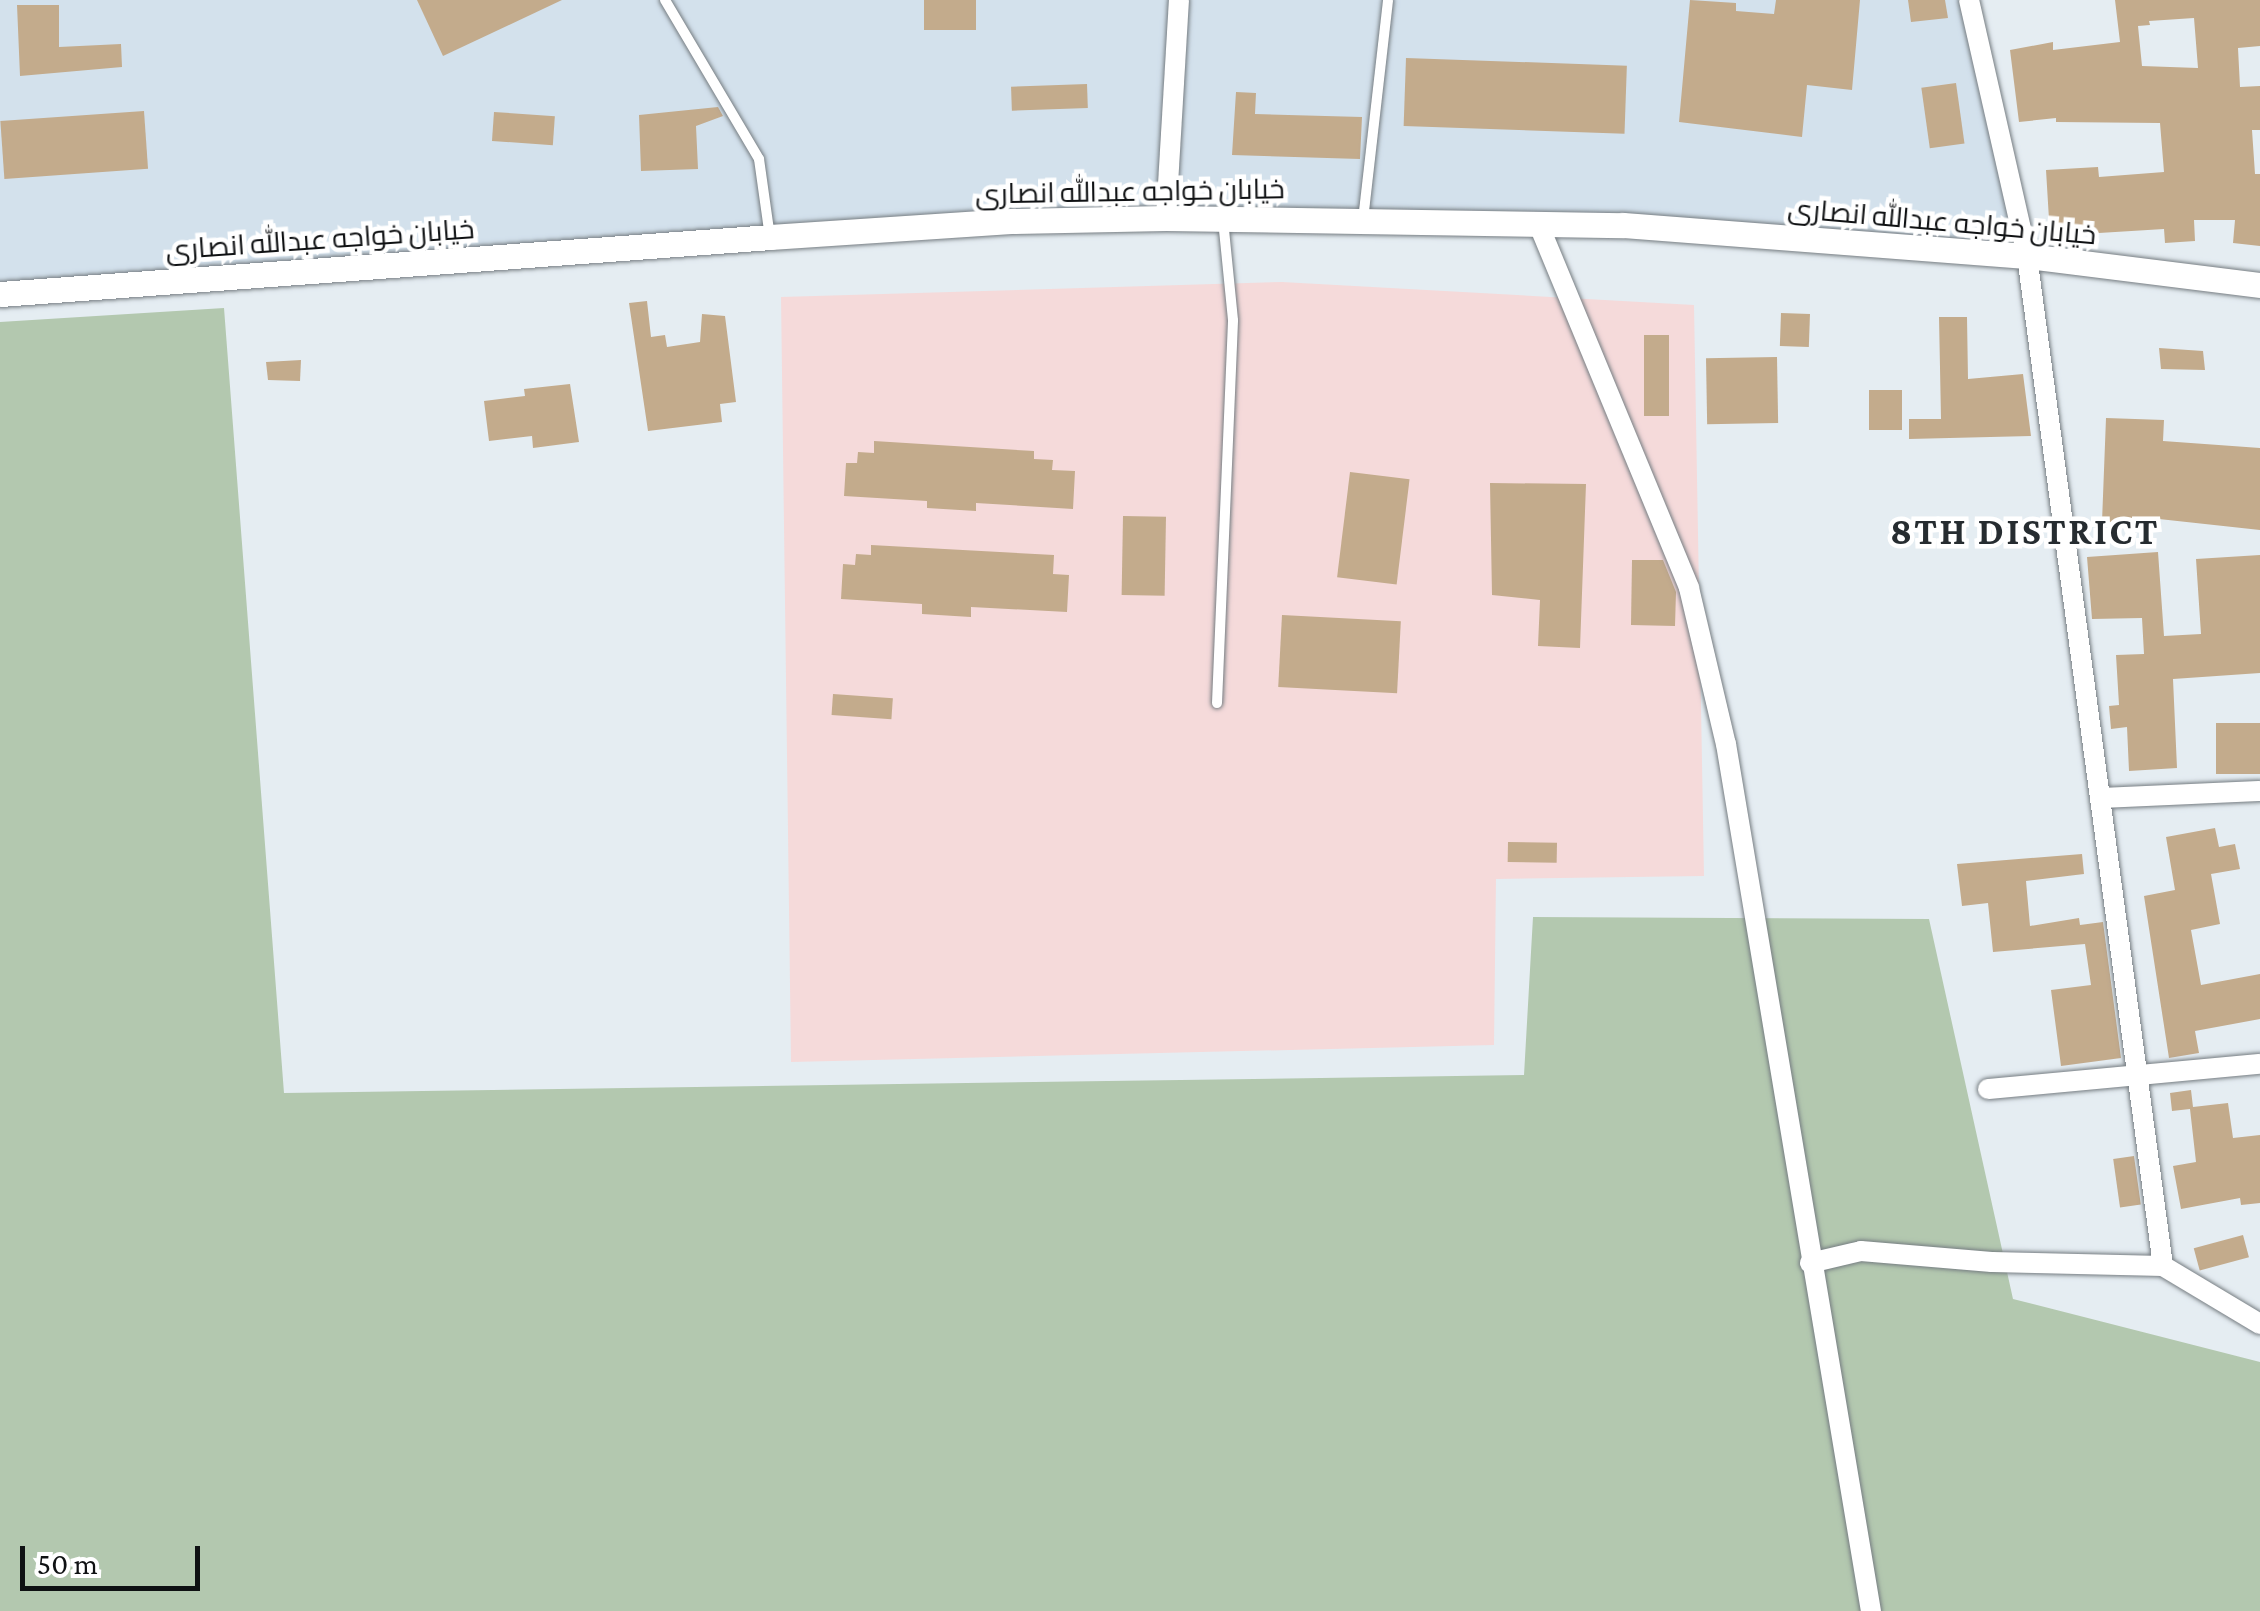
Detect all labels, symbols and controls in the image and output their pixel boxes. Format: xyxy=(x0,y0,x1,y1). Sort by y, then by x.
street label: خیابان خواجه عبدالله انصاری xyxy=(975,173,1285,211)
street label: خیابان خواجه عبدالله انصاری xyxy=(1786,192,2098,252)
street label: خیابان خواجه عبدالله انصاری xyxy=(164,212,476,268)
district label: 8TH DISTRICT xyxy=(1890,509,2160,555)
scale bar xyxy=(25,1526,205,1588)
text: 50 m xyxy=(37,1547,98,1580)

